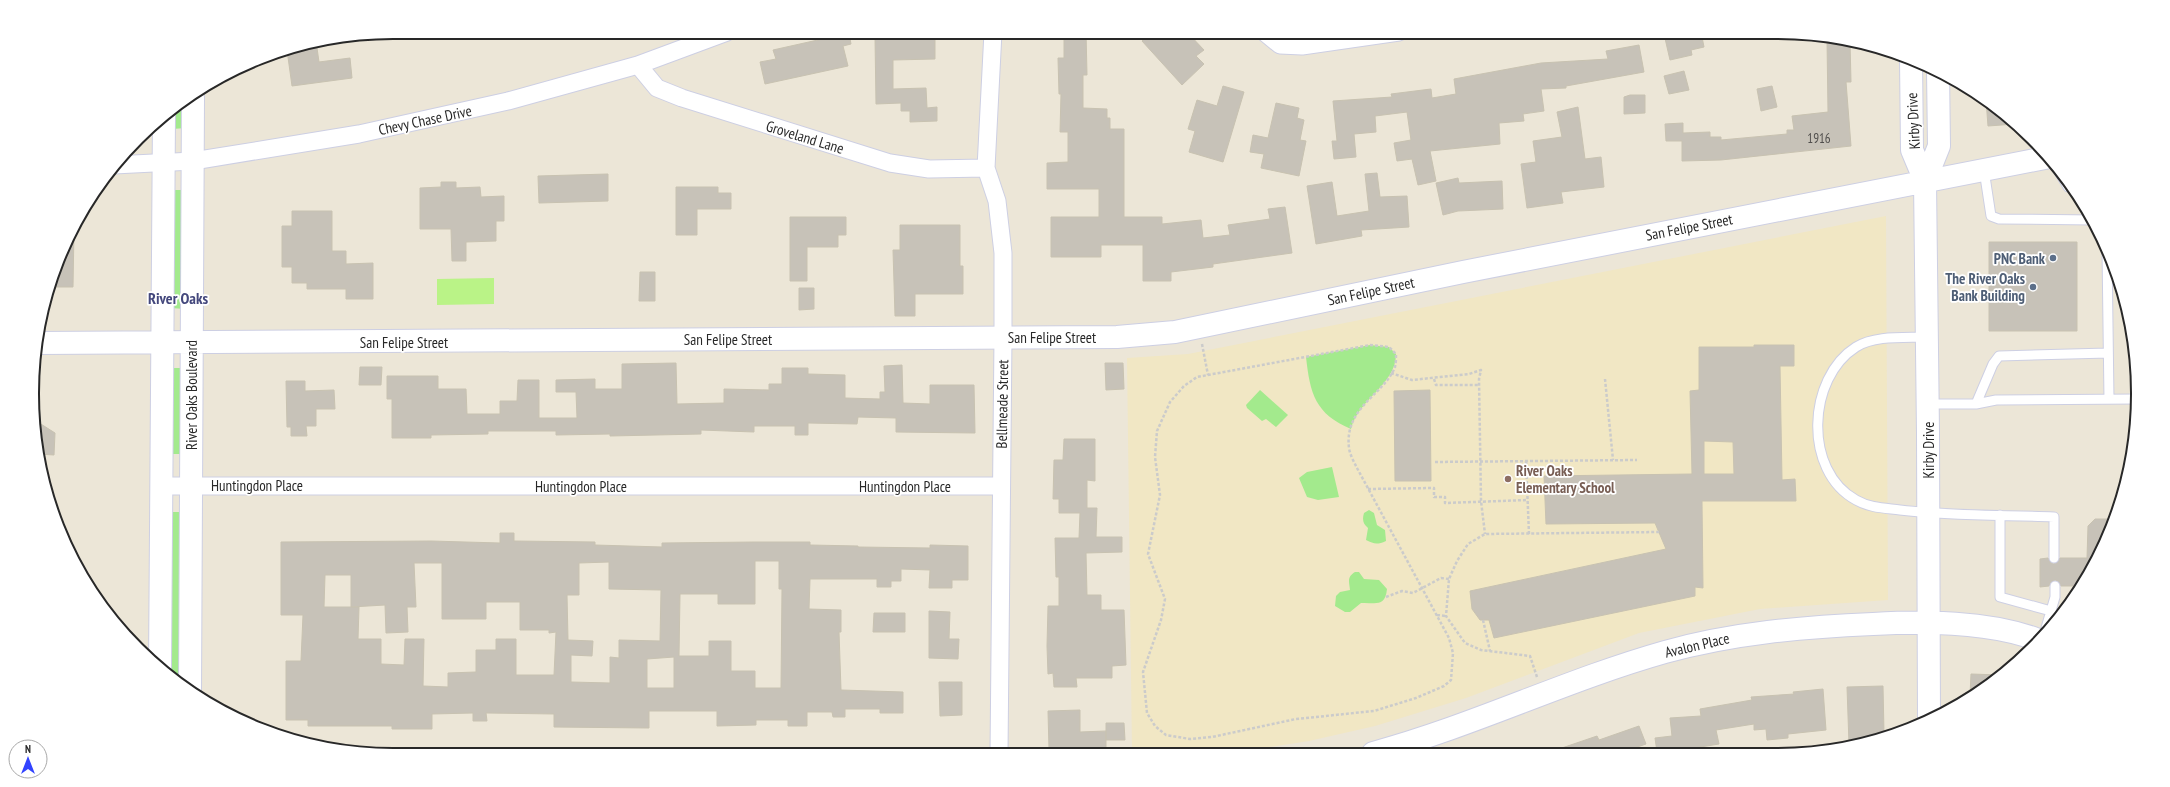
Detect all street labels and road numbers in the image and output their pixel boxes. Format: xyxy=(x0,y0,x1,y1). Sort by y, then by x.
street label: Kirby Drive xyxy=(1902,92,1924,150)
street label: Chevy Chase Drive xyxy=(377,101,473,139)
street label: Groveland Lane xyxy=(764,116,846,158)
street label: San Felipe Street xyxy=(1644,209,1734,245)
street label: San Felipe Street xyxy=(1326,273,1416,309)
street label: San Felipe Street xyxy=(1008,328,1096,347)
street label: San Felipe Street xyxy=(684,330,772,349)
street label: San Felipe Street xyxy=(360,333,448,352)
street label: River Oaks Boulevard xyxy=(182,340,201,450)
street label: Bellmeade Street xyxy=(992,359,1012,449)
street label: Kirby Drive xyxy=(1919,422,1938,478)
street label: Huntingdon Place xyxy=(211,476,303,495)
street label: Huntingdon Place xyxy=(535,477,627,496)
street label: Huntingdon Place xyxy=(859,477,951,496)
street label: Avalon Place xyxy=(1663,628,1731,662)

